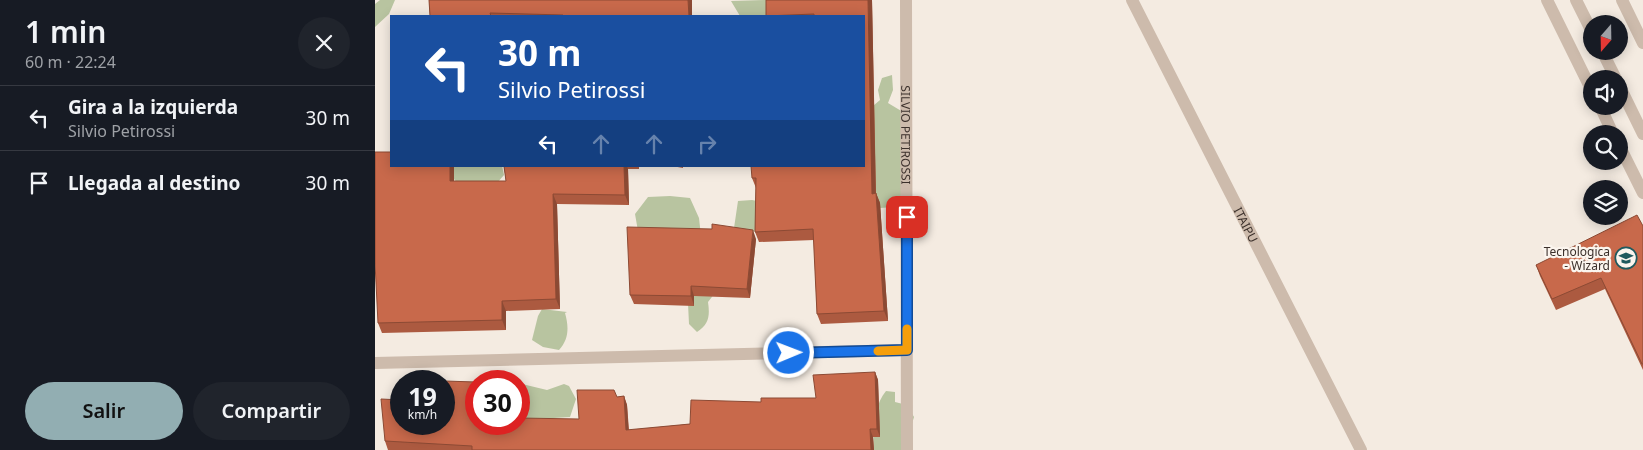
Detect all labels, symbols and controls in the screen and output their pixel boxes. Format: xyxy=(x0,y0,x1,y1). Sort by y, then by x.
text: 1 min xyxy=(25,11,106,52)
north arrow xyxy=(1583,15,1627,60)
map controls xyxy=(1583,15,1628,225)
button: close xyxy=(298,17,350,69)
text: 30 m xyxy=(498,29,581,76)
icon: left xyxy=(415,35,480,100)
text: 60 m · 22:24 xyxy=(25,51,116,73)
button: sound xyxy=(1583,70,1628,115)
text: Silvio Petirossi xyxy=(498,74,645,104)
street label: SILVIO PETIROSSI xyxy=(898,85,915,185)
text: Gira a la izquierda xyxy=(68,94,238,120)
icon: left xyxy=(25,104,53,132)
text: 30 m xyxy=(306,105,350,131)
text: Silvio Petirossi xyxy=(68,120,175,142)
button: search xyxy=(1583,125,1628,170)
icon: left xyxy=(534,130,562,158)
icon: ahead xyxy=(587,130,615,158)
icon: ahead xyxy=(640,130,668,158)
icon: right xyxy=(693,130,721,158)
icon: arrive xyxy=(25,169,53,197)
text: Llegada al destino xyxy=(68,170,240,196)
text: 30 m xyxy=(306,170,350,196)
button: layers xyxy=(1583,180,1628,225)
pin xyxy=(886,196,928,238)
icon: arrive xyxy=(893,203,921,231)
street label: ITAIPU xyxy=(1230,204,1262,245)
place label: Tecnologica - Wizard xyxy=(1544,243,1610,274)
school or university icon: Tecnologica - Wizard xyxy=(1614,246,1638,270)
position arrow xyxy=(762,326,814,378)
speed limit sign: 30 xyxy=(465,370,530,435)
text: 19 xyxy=(408,379,437,413)
button: Salir xyxy=(25,382,183,440)
button: Compartir xyxy=(193,382,350,440)
text: km/h xyxy=(408,406,437,423)

